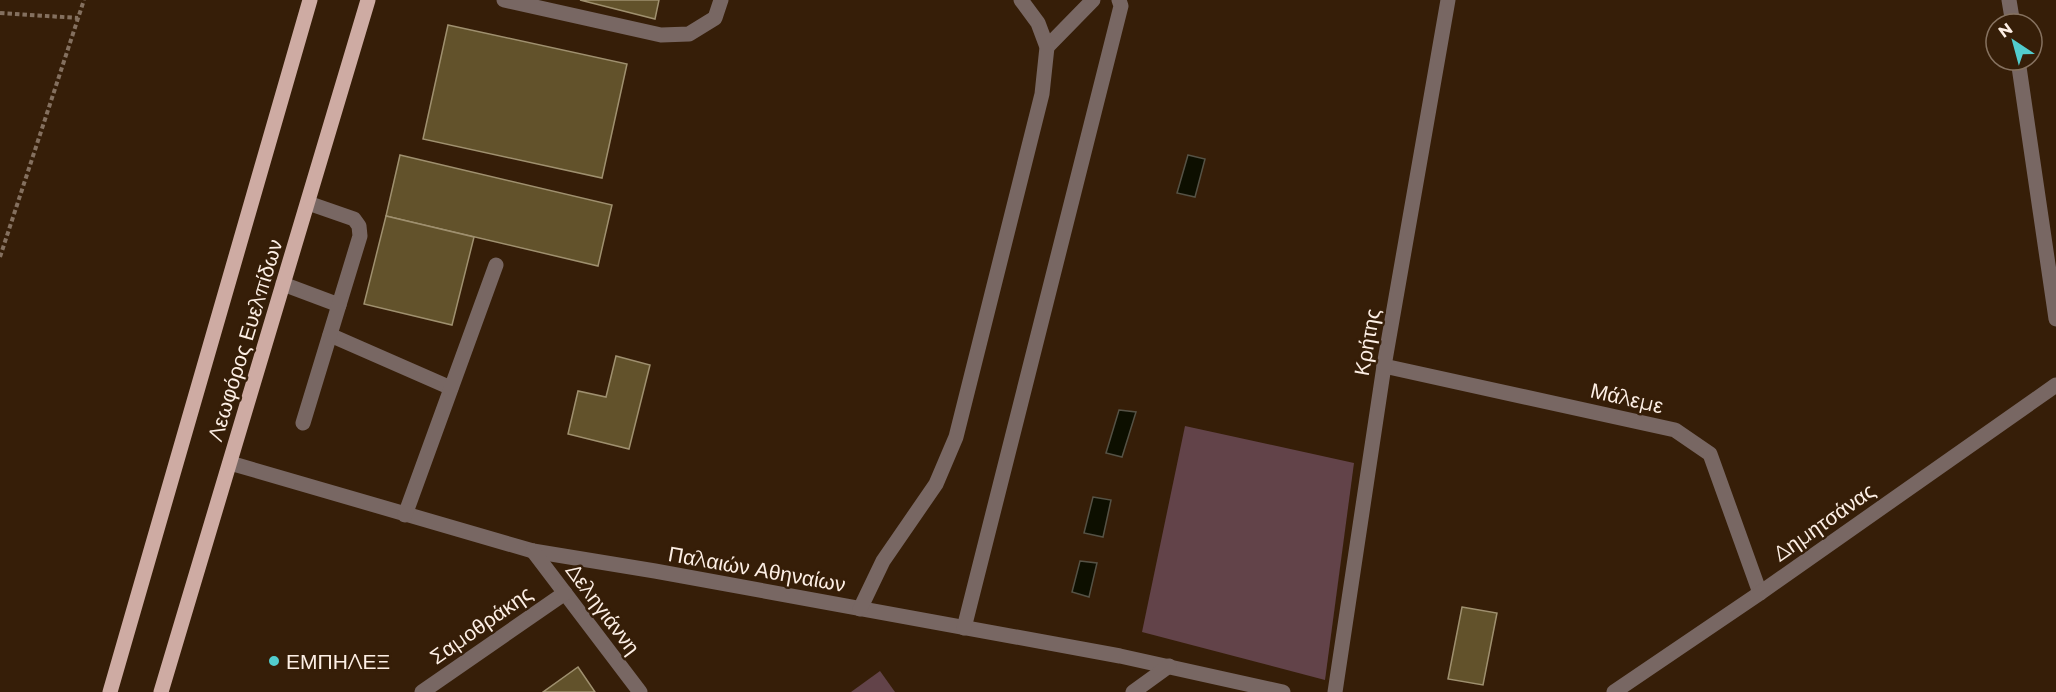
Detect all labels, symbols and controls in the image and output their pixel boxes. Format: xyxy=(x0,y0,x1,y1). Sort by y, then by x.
north arrow xyxy=(1984,12,2044,72)
text: N xyxy=(1995,19,2016,42)
street label: Λεωφόρος Ευελπίδων xyxy=(202,236,288,444)
street label: Κρήτης xyxy=(1349,306,1385,378)
street label: Μάλεμε xyxy=(1588,377,1666,419)
street label: Δημητσάνας xyxy=(1768,478,1880,566)
street label: Παλαιών Αθηναίων xyxy=(666,541,848,597)
street label: Δεληγιάννη xyxy=(561,559,645,659)
street label: Σαμοθράκης xyxy=(425,581,537,669)
place label: ΕΜΠΗΛΕΞ xyxy=(286,649,390,674)
marker: ΕΜΠΗΛΕΞ xyxy=(267,654,281,668)

